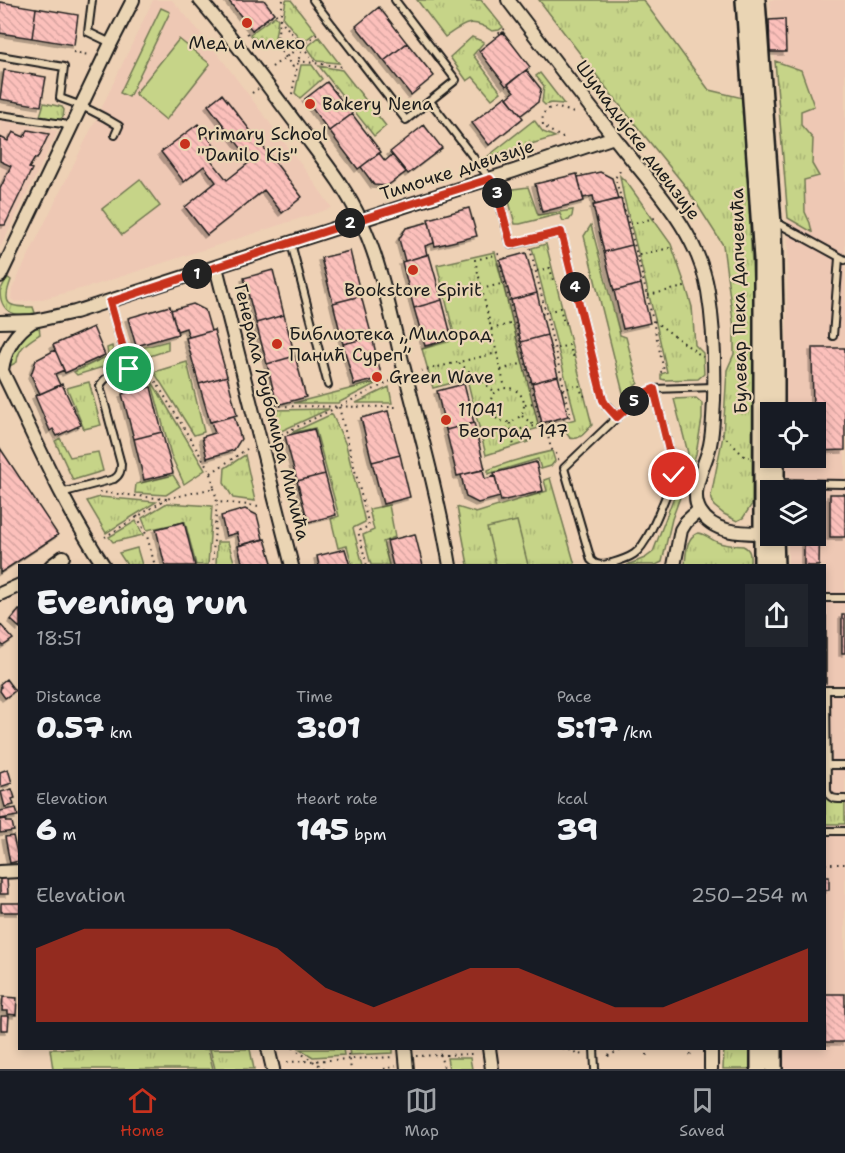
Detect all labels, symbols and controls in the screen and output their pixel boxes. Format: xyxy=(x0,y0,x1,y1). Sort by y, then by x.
marker: Мед и млеко xyxy=(240,16,254,30)
place label: Мед и млеко xyxy=(189,31,305,55)
street label: Шумадијске дивизије xyxy=(570,55,706,225)
place label: Bakery Nena xyxy=(322,92,433,116)
marker: Bakery Nena xyxy=(303,97,317,111)
place label: Primary School "Danilo Kis" xyxy=(197,122,328,167)
street label: Тимочке дивизије xyxy=(377,134,537,206)
marker: Primary School "Danilo Kis" xyxy=(178,137,192,151)
pin: 3 xyxy=(482,178,512,208)
text: 3 xyxy=(491,182,503,203)
street label: Булевар Пека Дапчевића xyxy=(725,188,753,414)
pin: 2 xyxy=(335,208,365,238)
text: 2 xyxy=(344,212,356,233)
pin: 1 xyxy=(182,259,212,289)
text: 1 xyxy=(193,263,201,284)
marker: Bookstore Spirit xyxy=(406,263,420,277)
pin: 4 xyxy=(560,272,590,302)
text: 4 xyxy=(569,276,581,297)
place label: Bookstore Spirit xyxy=(344,278,482,302)
street label: Генерала Љубомира Милића xyxy=(228,281,316,543)
place label: Библиотека „Милорад Панић Суреп” xyxy=(289,322,492,367)
marker: Библиотека „Милорад Панић Суреп” xyxy=(270,337,284,351)
pin xyxy=(103,343,154,394)
icon: arrive xyxy=(112,352,145,385)
place label: Green Wave xyxy=(389,365,494,389)
marker: Green Wave xyxy=(370,370,384,384)
pin: 5 xyxy=(619,386,649,416)
text: 5 xyxy=(629,390,639,411)
place label: 11041 Београд 147 xyxy=(458,398,568,443)
map controls xyxy=(760,402,826,546)
button: locate xyxy=(760,402,826,468)
marker: 11041 Београд 147 xyxy=(439,413,453,427)
pin xyxy=(648,449,699,500)
icon: check xyxy=(657,458,690,491)
button: layers xyxy=(760,480,826,546)
text: Evening run xyxy=(36,580,247,625)
button: share xyxy=(745,584,808,647)
text: 18:51 xyxy=(36,625,82,651)
text: Distance xyxy=(36,686,102,707)
text: Time xyxy=(296,686,333,707)
text: Pace xyxy=(557,686,592,707)
text: 0.57 xyxy=(36,707,104,748)
text: 3:01 xyxy=(296,707,361,748)
text: 5:17 xyxy=(557,707,618,748)
text: km xyxy=(104,722,132,743)
text: /km xyxy=(618,722,652,743)
text: Elevation xyxy=(36,788,108,809)
text: Heart rate xyxy=(296,788,378,809)
text: kcal xyxy=(557,788,588,809)
text: 6 xyxy=(36,809,57,850)
text: 145 xyxy=(296,809,349,850)
text: 39 xyxy=(557,809,598,850)
text: m xyxy=(57,824,76,845)
text: bpm xyxy=(349,824,386,845)
text: Elevation xyxy=(36,882,126,908)
text: 250–254 m xyxy=(691,882,808,908)
tab: Home xyxy=(120,1084,164,1141)
tab: Map xyxy=(405,1084,439,1141)
tab: Saved xyxy=(679,1084,725,1141)

